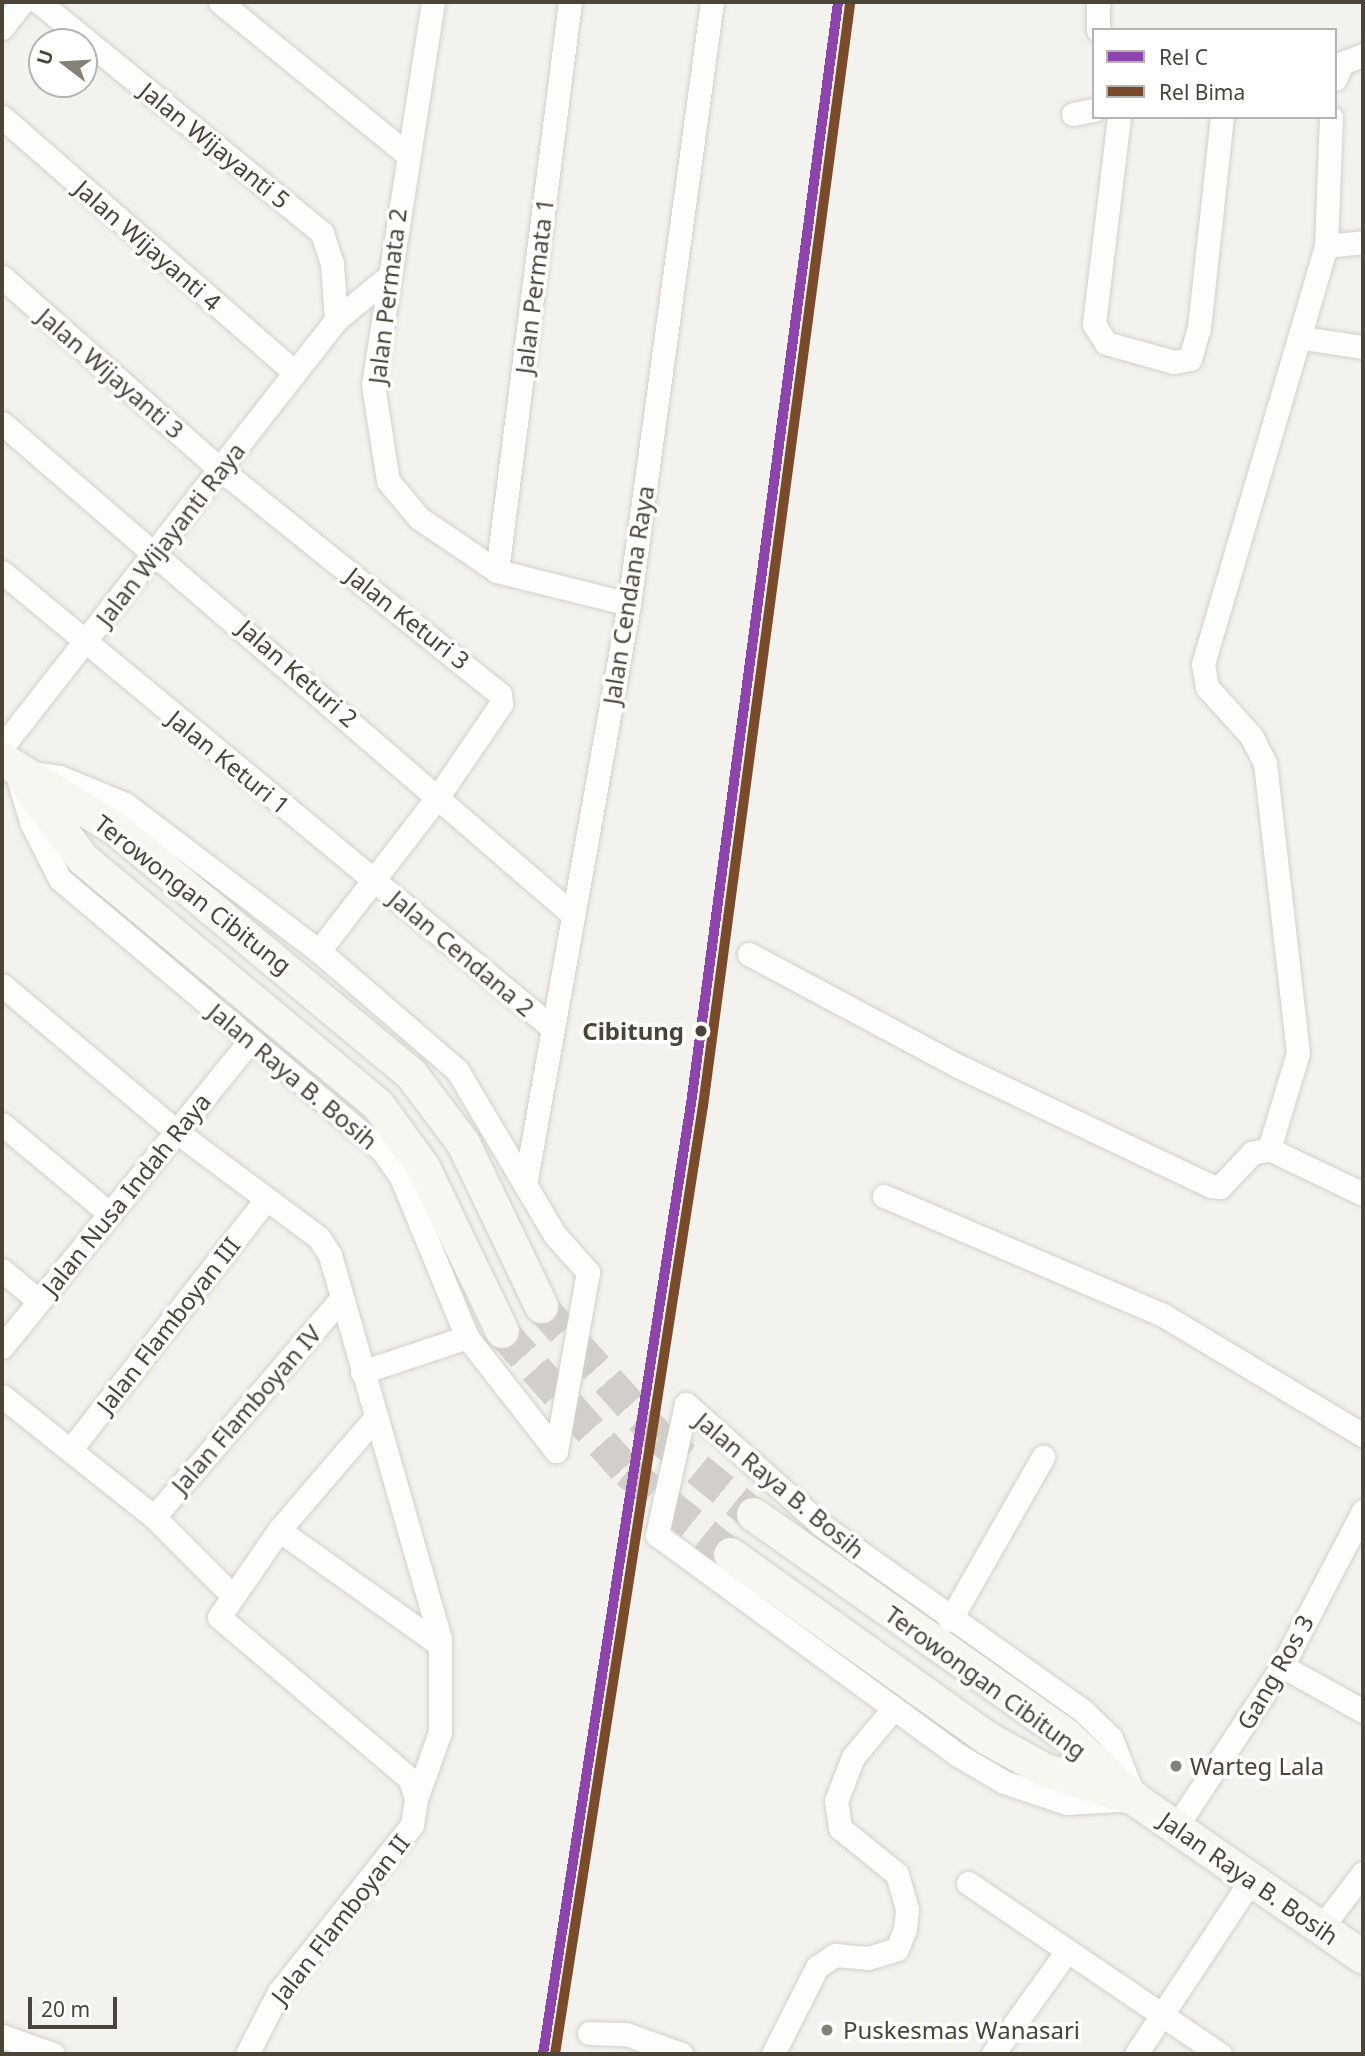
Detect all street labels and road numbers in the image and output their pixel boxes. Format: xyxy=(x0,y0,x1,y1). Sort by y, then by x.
street label: Jalan Wijayanti 5 xyxy=(134,76,296,214)
street label: Jalan Wijayanti 4 xyxy=(69,174,227,316)
street label: Jalan Permata 1 xyxy=(509,197,559,375)
street label: Jalan Permata 2 xyxy=(362,207,412,385)
street label: Jalan Wijayanti 3 xyxy=(32,302,190,444)
street label: Jalan Wijayanti Raya xyxy=(90,437,250,631)
street label: Jalan Cendana Raya xyxy=(596,484,660,706)
street label: Jalan Keturi 3 xyxy=(341,561,475,675)
street label: Jalan Keturi 2 xyxy=(232,613,364,733)
street label: Jalan Keturi 1 xyxy=(162,704,296,820)
street label: Terowongan Cibitung xyxy=(89,808,297,980)
street label: Jalan Cendana 2 xyxy=(384,884,540,1022)
street label: Jalan Raya B. Bosih xyxy=(203,997,383,1155)
street label: Jalan Nusa Indah Raya xyxy=(36,1087,216,1301)
street label: Jalan Flamboyan III xyxy=(90,1231,246,1419)
street label: Jalan Flamboyan IV xyxy=(165,1319,327,1499)
street label: Jalan Raya B. Bosih xyxy=(690,1406,870,1564)
street label: Terowongan Cibitung xyxy=(880,1599,1092,1765)
street label: Gang Ros 3 xyxy=(1231,1610,1319,1734)
street label: Jalan Raya B. Bosih xyxy=(1154,1805,1344,1951)
street label: Jalan Flamboyan II xyxy=(265,1829,415,2009)

